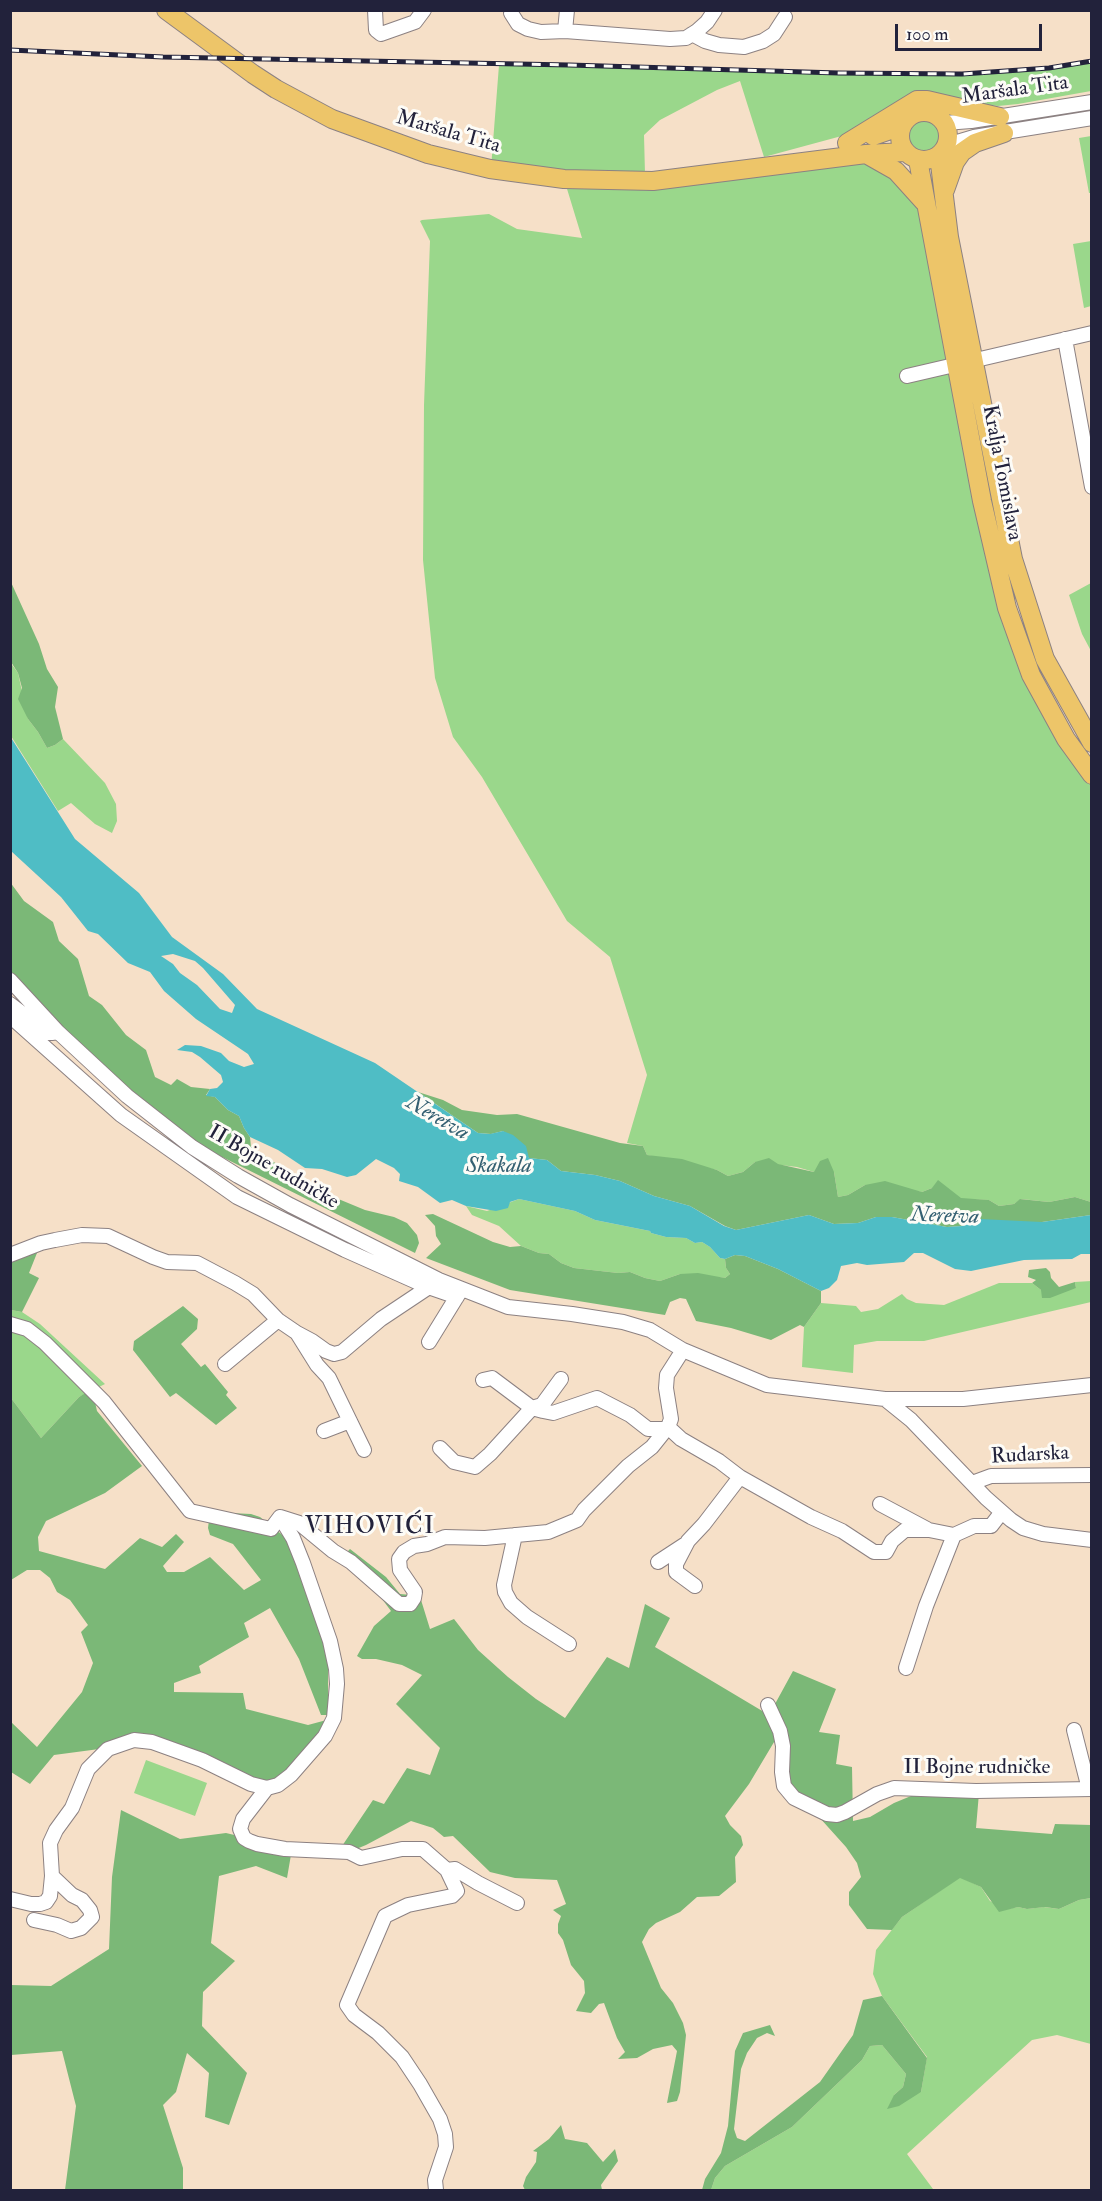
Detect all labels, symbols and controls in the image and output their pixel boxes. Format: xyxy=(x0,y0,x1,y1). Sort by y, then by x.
scale bar xyxy=(898,12,1045,50)
text: 100 m xyxy=(906,23,949,46)
street label: Maršala Tita xyxy=(960,71,1070,111)
street label: Maršala Tita xyxy=(393,106,503,160)
street label: Kralja Tomislava xyxy=(975,403,1027,543)
water label: Neretva xyxy=(401,1091,473,1147)
street label: II Bojne rudničke xyxy=(203,1120,343,1216)
water label: Skakala xyxy=(466,1154,532,1180)
water label: Neretva xyxy=(911,1203,979,1231)
street label: Rudarska xyxy=(990,1441,1070,1471)
district label: VIHOVIĆI xyxy=(305,1514,435,1542)
street label: II Bojne rudničke xyxy=(904,1755,1050,1781)

